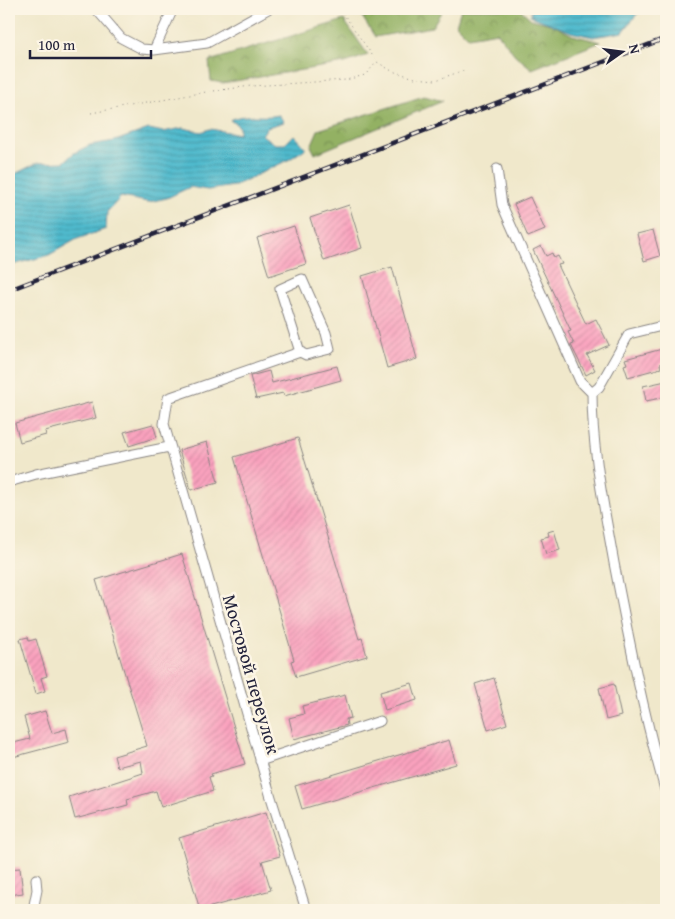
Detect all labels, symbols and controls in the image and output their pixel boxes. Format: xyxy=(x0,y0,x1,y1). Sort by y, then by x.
scale bar xyxy=(30,28,151,60)
north arrow xyxy=(598,28,648,78)
text: 100 m xyxy=(38,34,76,55)
text: N xyxy=(624,42,646,56)
street label: Мостовой переулок xyxy=(216,591,288,757)

